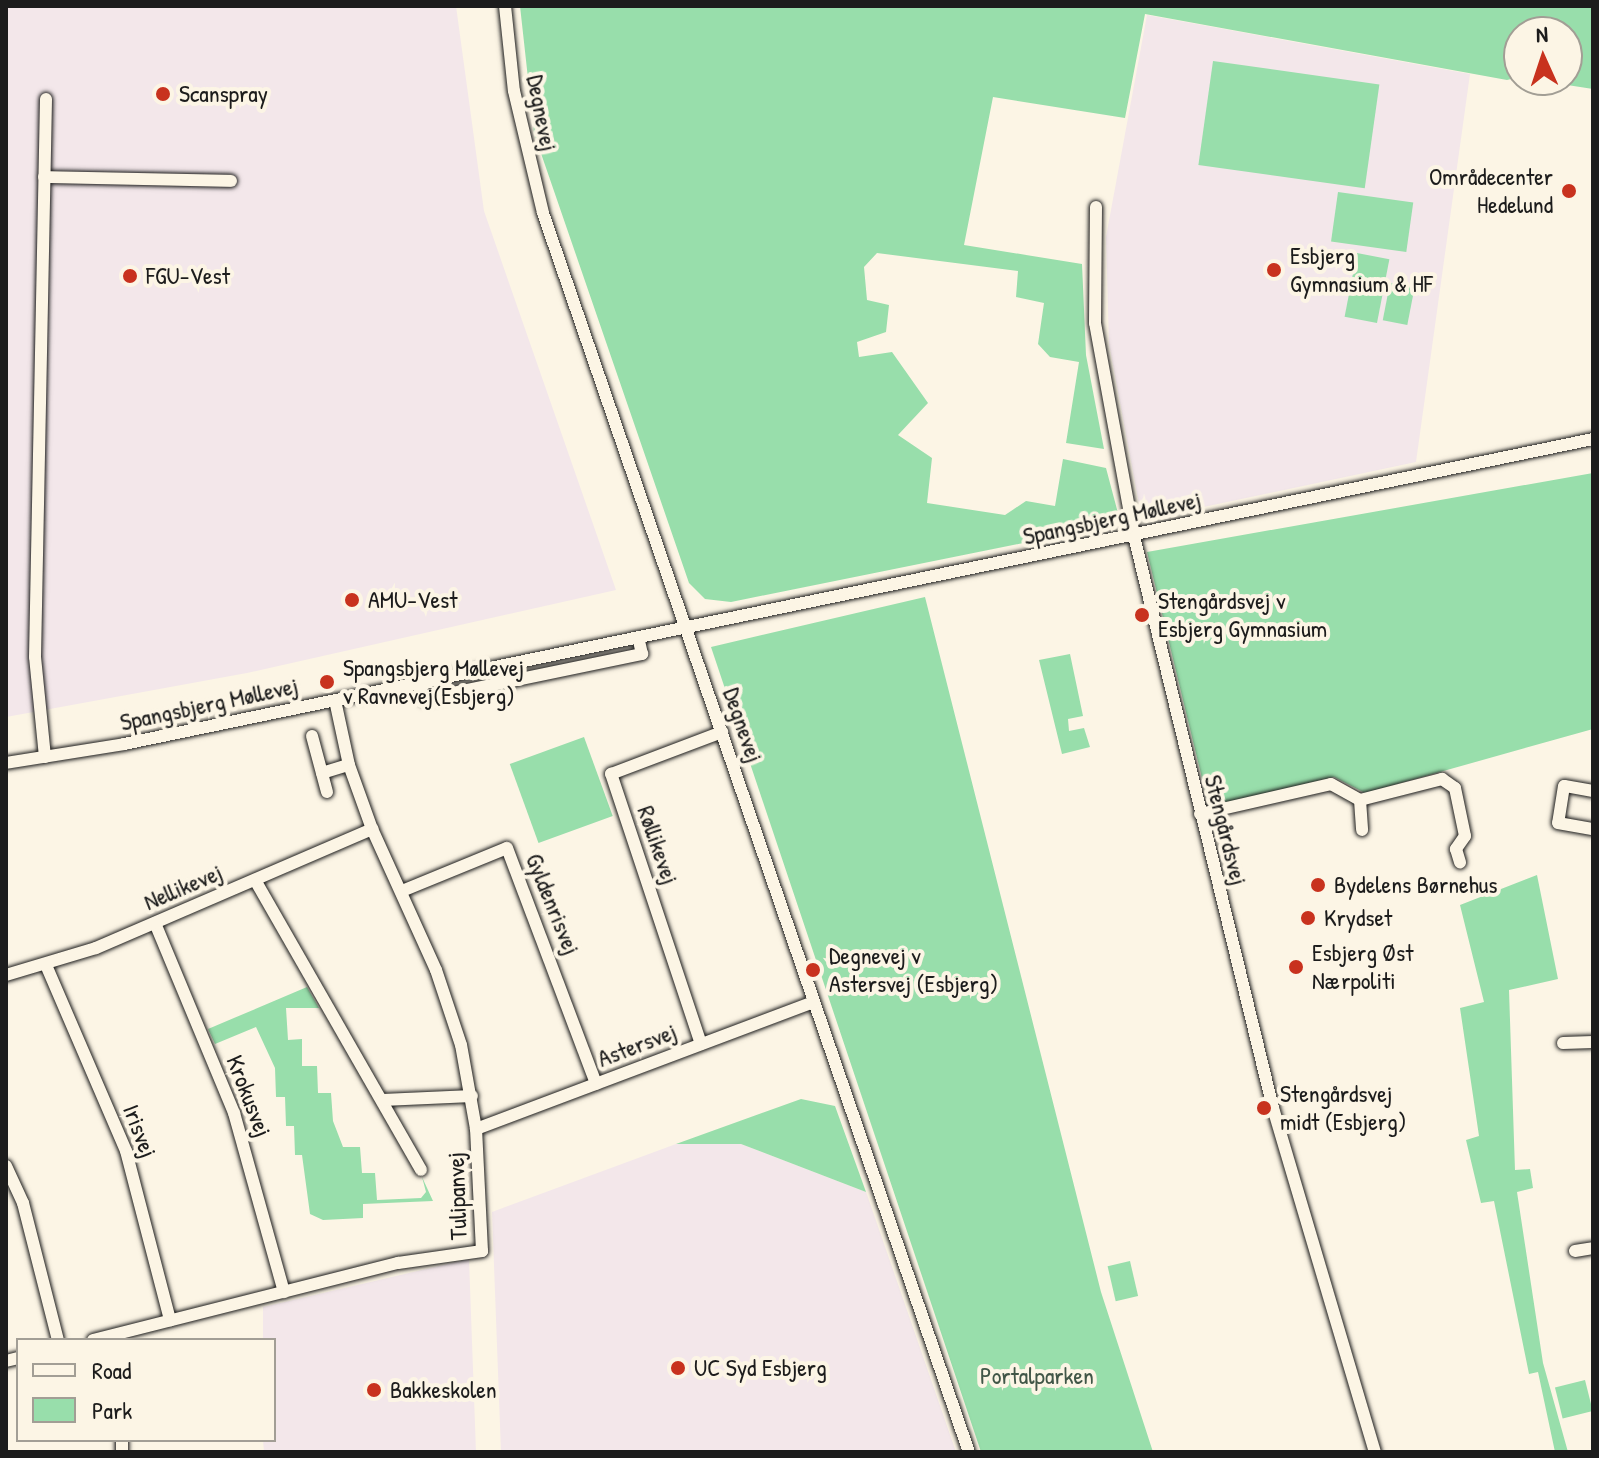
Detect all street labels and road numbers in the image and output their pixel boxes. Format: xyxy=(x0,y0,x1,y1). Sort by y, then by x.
street label: Degnevej xyxy=(521,73,563,153)
street label: Spangsbjerg Møllevej xyxy=(1020,485,1204,551)
street label: Spangsbjerg Møllevej xyxy=(117,671,301,737)
street label: Degnevej xyxy=(717,684,769,766)
street label: Stengårdsvej xyxy=(1198,772,1254,888)
street label: Røllikevej xyxy=(631,802,685,888)
street label: Gyldenrisvej xyxy=(520,849,586,959)
street label: Nellikevej xyxy=(139,858,227,916)
street label: Astersvej xyxy=(594,1017,680,1073)
street label: Krokusvej xyxy=(220,1051,278,1141)
street label: Irisvej xyxy=(117,1100,163,1162)
street label: Tulipanvej xyxy=(441,1152,473,1240)

